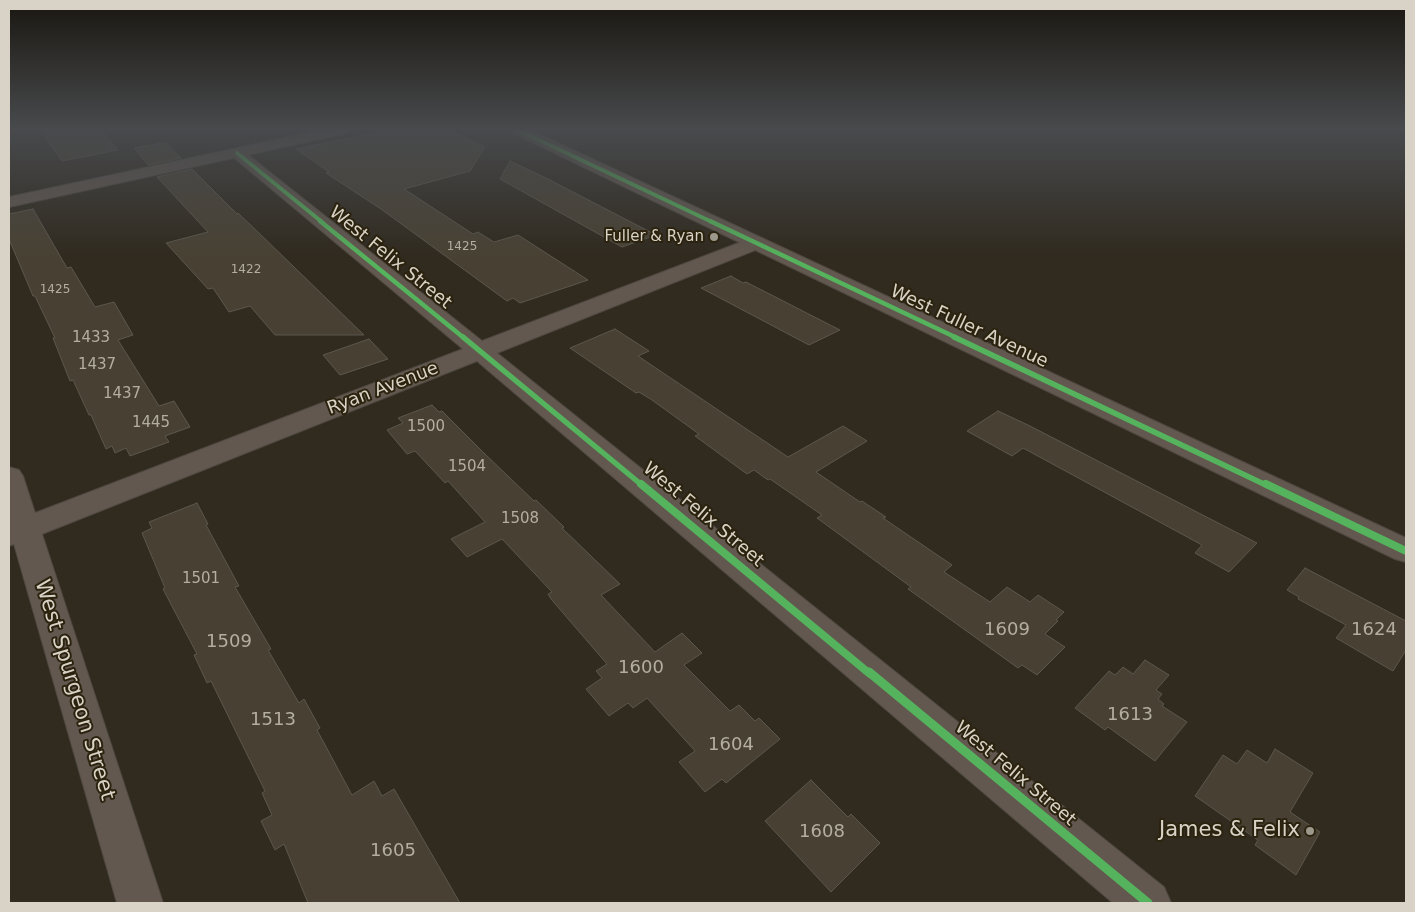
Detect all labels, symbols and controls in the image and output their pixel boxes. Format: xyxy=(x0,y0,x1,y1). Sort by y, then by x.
street label: West Felix Street xyxy=(324,202,456,314)
place label: Fuller & Ryan xyxy=(605,228,704,246)
marker: Fuller & Ryan xyxy=(708,231,720,243)
house number: 1425 xyxy=(447,240,477,254)
house number: 1422 xyxy=(231,263,261,277)
street label: West Fuller Avenue xyxy=(887,281,1051,373)
house number: 1425 xyxy=(40,283,70,297)
house number: 1433 xyxy=(72,329,110,347)
house number: 1437 xyxy=(78,356,116,374)
street label: Ryan Avenue xyxy=(324,358,442,420)
house number: 1437 xyxy=(103,385,141,403)
house number: 1445 xyxy=(132,414,170,432)
house number: 1500 xyxy=(407,418,445,436)
house number: 1504 xyxy=(448,458,486,476)
street label: West Felix Street xyxy=(638,458,768,572)
house number: 1508 xyxy=(501,510,539,528)
house number: 1501 xyxy=(182,570,220,588)
street label: West Spurgeon Street xyxy=(28,577,120,803)
house number: 1609 xyxy=(984,619,1030,641)
house number: 1624 xyxy=(1351,619,1397,641)
house number: 1509 xyxy=(206,631,252,653)
house number: 1600 xyxy=(618,657,664,679)
house number: 1613 xyxy=(1107,704,1153,726)
house number: 1513 xyxy=(250,709,296,731)
street label: West Felix Street xyxy=(950,717,1080,831)
house number: 1604 xyxy=(708,734,754,756)
place label: James & Felix xyxy=(1159,818,1300,844)
house number: 1608 xyxy=(799,821,845,843)
marker: James & Felix xyxy=(1304,825,1316,837)
house number: 1605 xyxy=(370,840,416,862)

